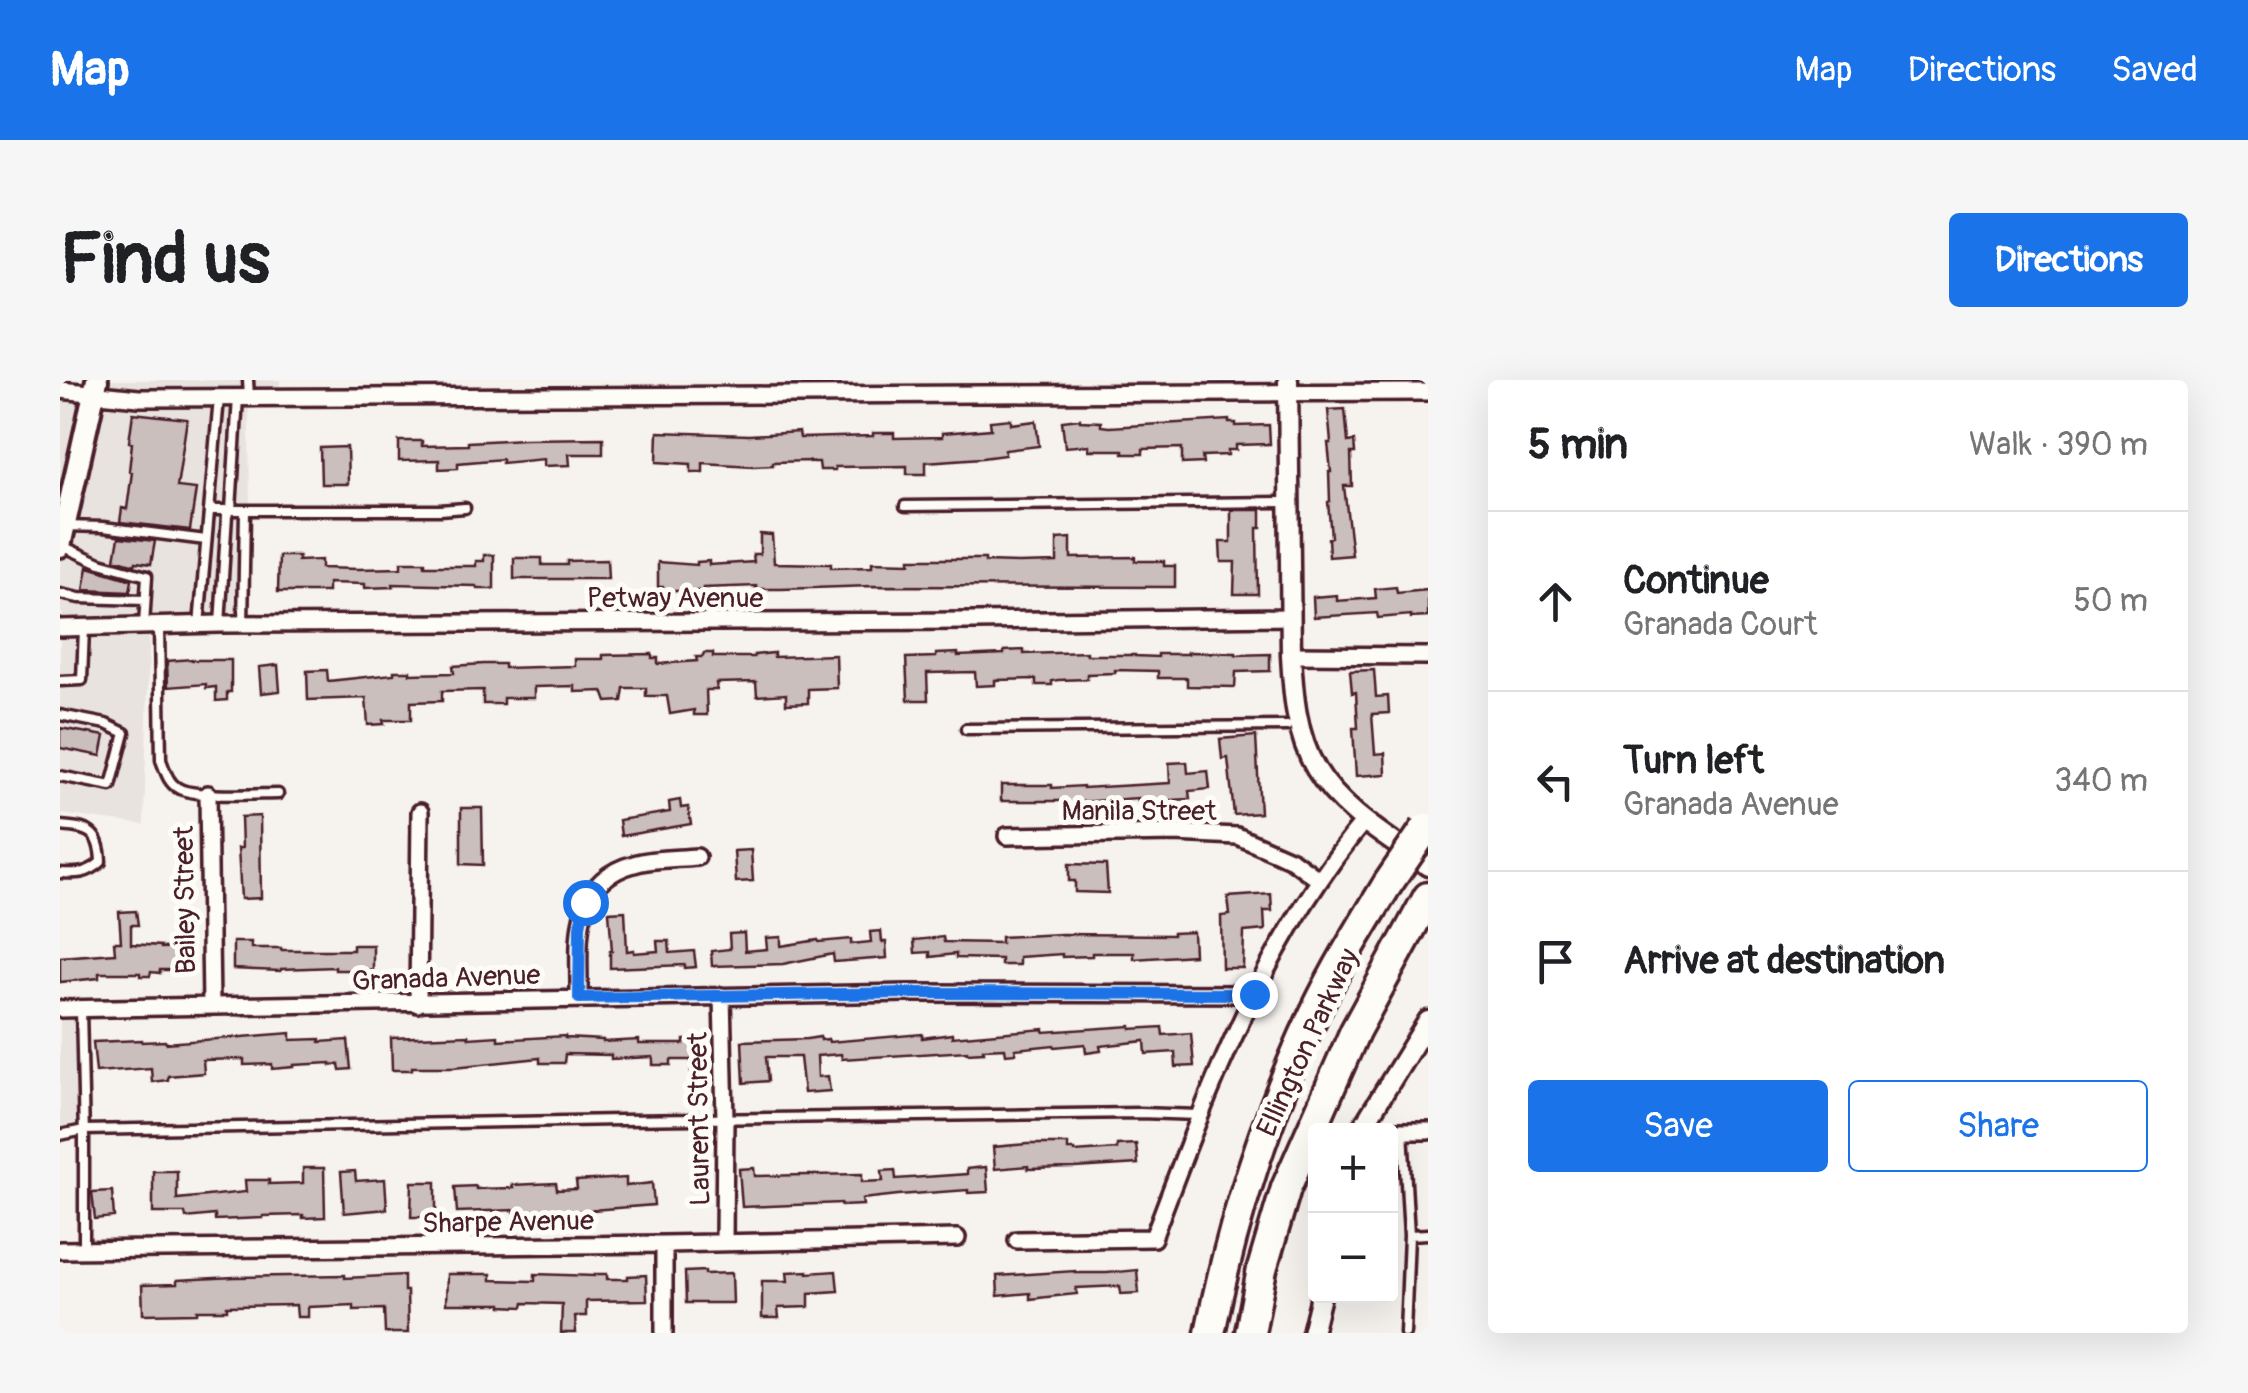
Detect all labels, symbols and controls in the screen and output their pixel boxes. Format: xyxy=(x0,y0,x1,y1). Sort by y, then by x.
text: Map xyxy=(50,40,130,100)
text: Map xyxy=(1795,48,1853,92)
text: Directions xyxy=(1908,48,2056,92)
text: Saved xyxy=(2111,48,2198,92)
button: Directions xyxy=(1949,213,2188,307)
text: Find us xyxy=(60,216,270,304)
text: 5 min xyxy=(1528,419,1628,471)
text: Walk · 390 m xyxy=(1969,425,2148,465)
text: Continue xyxy=(1623,557,1769,605)
icon: ahead xyxy=(1528,574,1583,629)
street label: Petway Avenue xyxy=(587,581,763,616)
text: 50 m xyxy=(2073,581,2148,621)
text: Granada Court xyxy=(1623,605,1817,645)
text: Turn left xyxy=(1623,737,1764,785)
icon: left xyxy=(1528,754,1583,809)
text: 340 m xyxy=(2054,761,2148,801)
text: Granada Avenue xyxy=(1623,785,1838,825)
street label: Manila Street xyxy=(1062,794,1217,829)
street label: Bailey Street xyxy=(167,825,204,974)
route start xyxy=(563,880,609,926)
icon: arrive xyxy=(1528,934,1583,989)
text: Arrive at destination xyxy=(1623,937,1945,985)
street label: Ellington Parkway xyxy=(1250,943,1367,1142)
street label: Granada Avenue xyxy=(351,958,541,999)
route end xyxy=(1232,972,1278,1018)
street label: Laurent Street xyxy=(680,1031,719,1206)
button: Save xyxy=(1528,1080,1828,1172)
button: Share xyxy=(1848,1080,2148,1172)
map controls xyxy=(1308,1123,1398,1303)
button: + xyxy=(1308,1123,1398,1213)
street label: Sharpe Avenue xyxy=(422,1204,594,1241)
button: − xyxy=(1308,1213,1398,1303)

